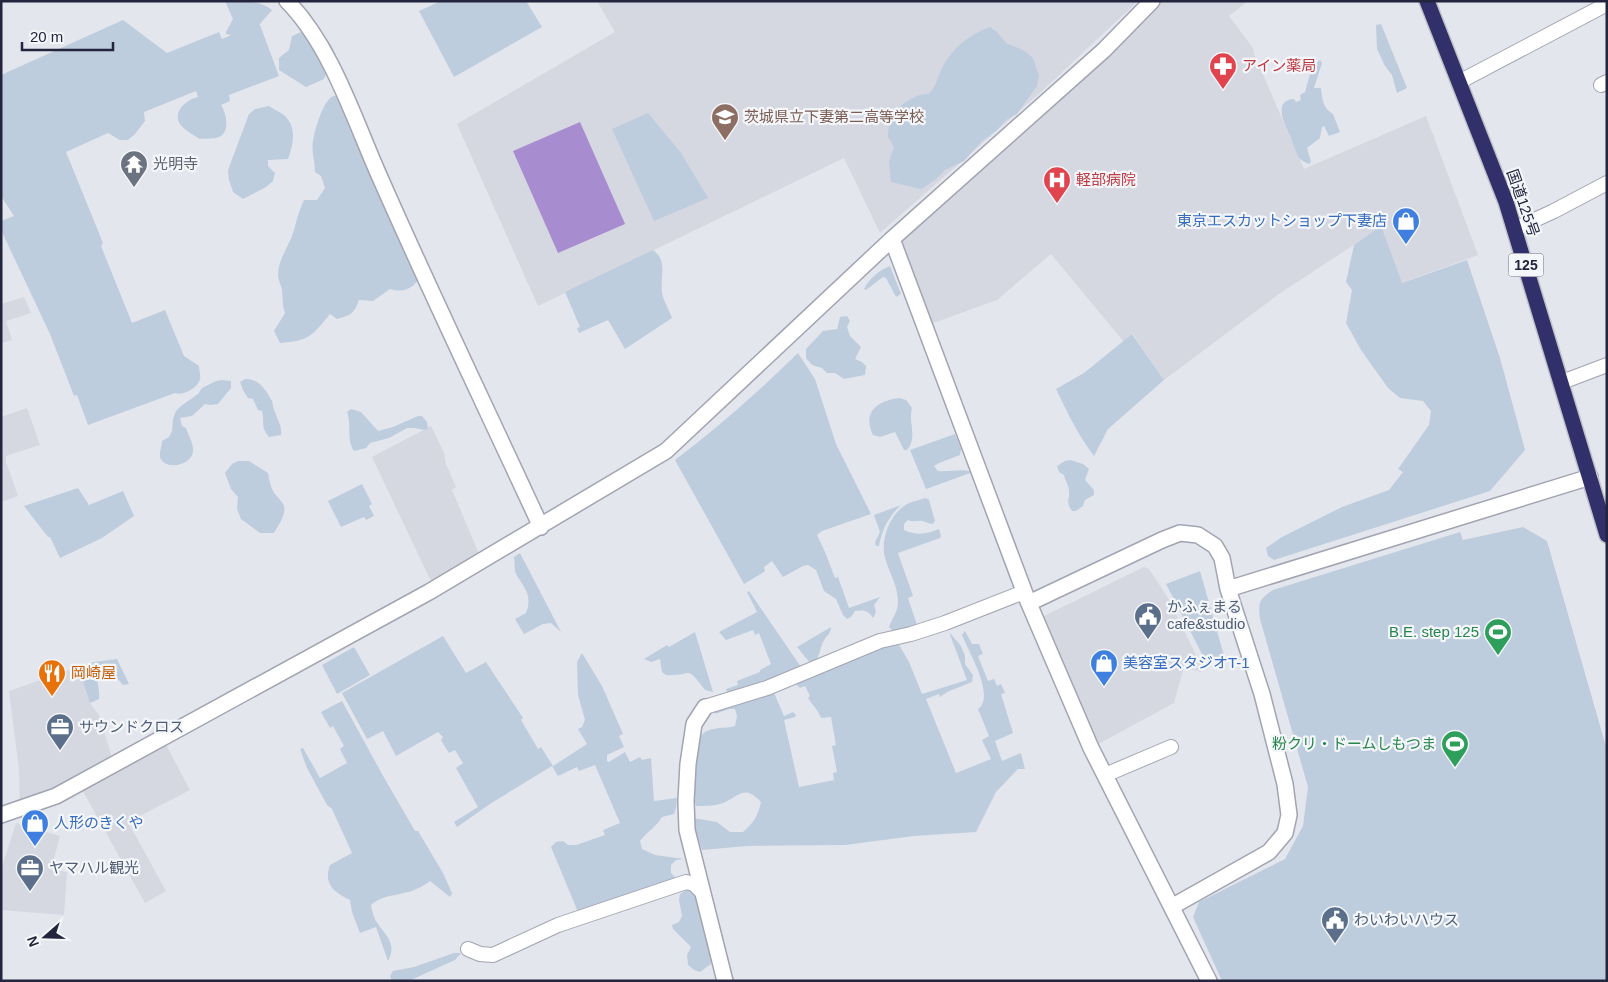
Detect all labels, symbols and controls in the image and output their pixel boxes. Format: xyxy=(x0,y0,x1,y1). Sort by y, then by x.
scale bar xyxy=(22,20,114,52)
text: 20 m xyxy=(30,28,63,45)
pharmacy icon: アイン薬局 xyxy=(1208,51,1238,90)
place label: アイン薬局 xyxy=(1242,57,1316,74)
school or university icon: 茨城県立下妻第二高等学校 xyxy=(710,102,740,141)
place label: 茨城県立下妻第二高等学校 xyxy=(744,108,924,125)
temple icon: 光明寺 xyxy=(119,149,149,188)
place label: 光明寺 xyxy=(153,155,198,172)
hospital icon: 軽部病院 xyxy=(1042,165,1072,204)
street label: 国道125号 xyxy=(1504,167,1543,239)
place label: 軽部病院 xyxy=(1076,171,1136,188)
shop icon: 東京エスカットショップ下妻店 xyxy=(1391,206,1421,245)
place label: 東京エスカットショップ下妻店 xyxy=(1177,212,1387,229)
road number: 125 xyxy=(1508,254,1544,276)
place label: かふぇまる cafe&studio xyxy=(1167,598,1245,632)
public building icon: かふぇまる cafe&studio xyxy=(1133,601,1163,640)
sports icon: B.E. step 125 xyxy=(1483,617,1513,656)
place label: B.E. step 125 xyxy=(1389,623,1479,640)
shop icon: 美容室スタジオT-1 xyxy=(1089,648,1119,687)
place label: 美容室スタジオT-1 xyxy=(1123,654,1250,671)
restaurant icon: 岡崎屋 xyxy=(37,658,67,697)
place label: 岡崎屋 xyxy=(71,664,116,681)
office icon: サウンドクロス xyxy=(45,712,75,751)
place label: サウンドクロス xyxy=(79,718,184,735)
sports icon: 粉クリ・ドームしもつま xyxy=(1440,729,1470,768)
place label: 粉クリ・ドームしもつま xyxy=(1272,735,1436,752)
shop icon: 人形のきくや xyxy=(20,808,50,847)
place label: 人形のきくや xyxy=(54,814,144,831)
office icon: ヤマハル観光 xyxy=(15,853,45,892)
place label: ヤマハル観光 xyxy=(49,859,139,876)
public building icon: わいわいハウス xyxy=(1320,905,1350,944)
place label: わいわいハウス xyxy=(1354,911,1459,928)
north arrow xyxy=(20,912,70,962)
text: N xyxy=(24,934,42,949)

